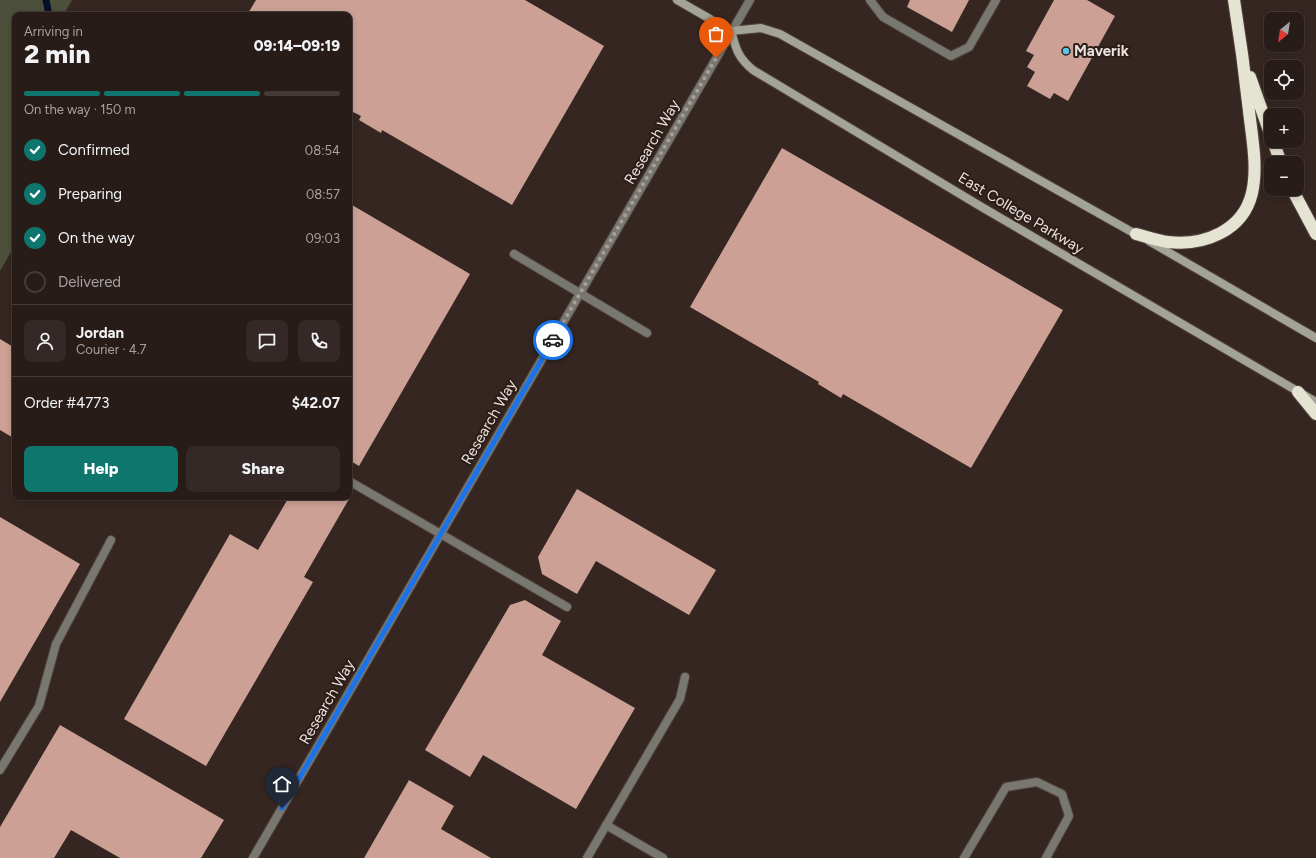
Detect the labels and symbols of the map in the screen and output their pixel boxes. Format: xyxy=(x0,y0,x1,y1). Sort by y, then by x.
north arrow xyxy=(1264,12,1304,52)
pin xyxy=(699,17,733,58)
place label: Maverik xyxy=(1074,42,1129,60)
marker: Maverik xyxy=(1061,46,1071,56)
street label: Research Way xyxy=(620,96,684,188)
street label: East College Parkway xyxy=(955,168,1087,258)
courier xyxy=(533,320,573,360)
street label: Research Way xyxy=(457,376,521,468)
street label: Research Way xyxy=(295,656,359,748)
pin xyxy=(265,767,299,808)

